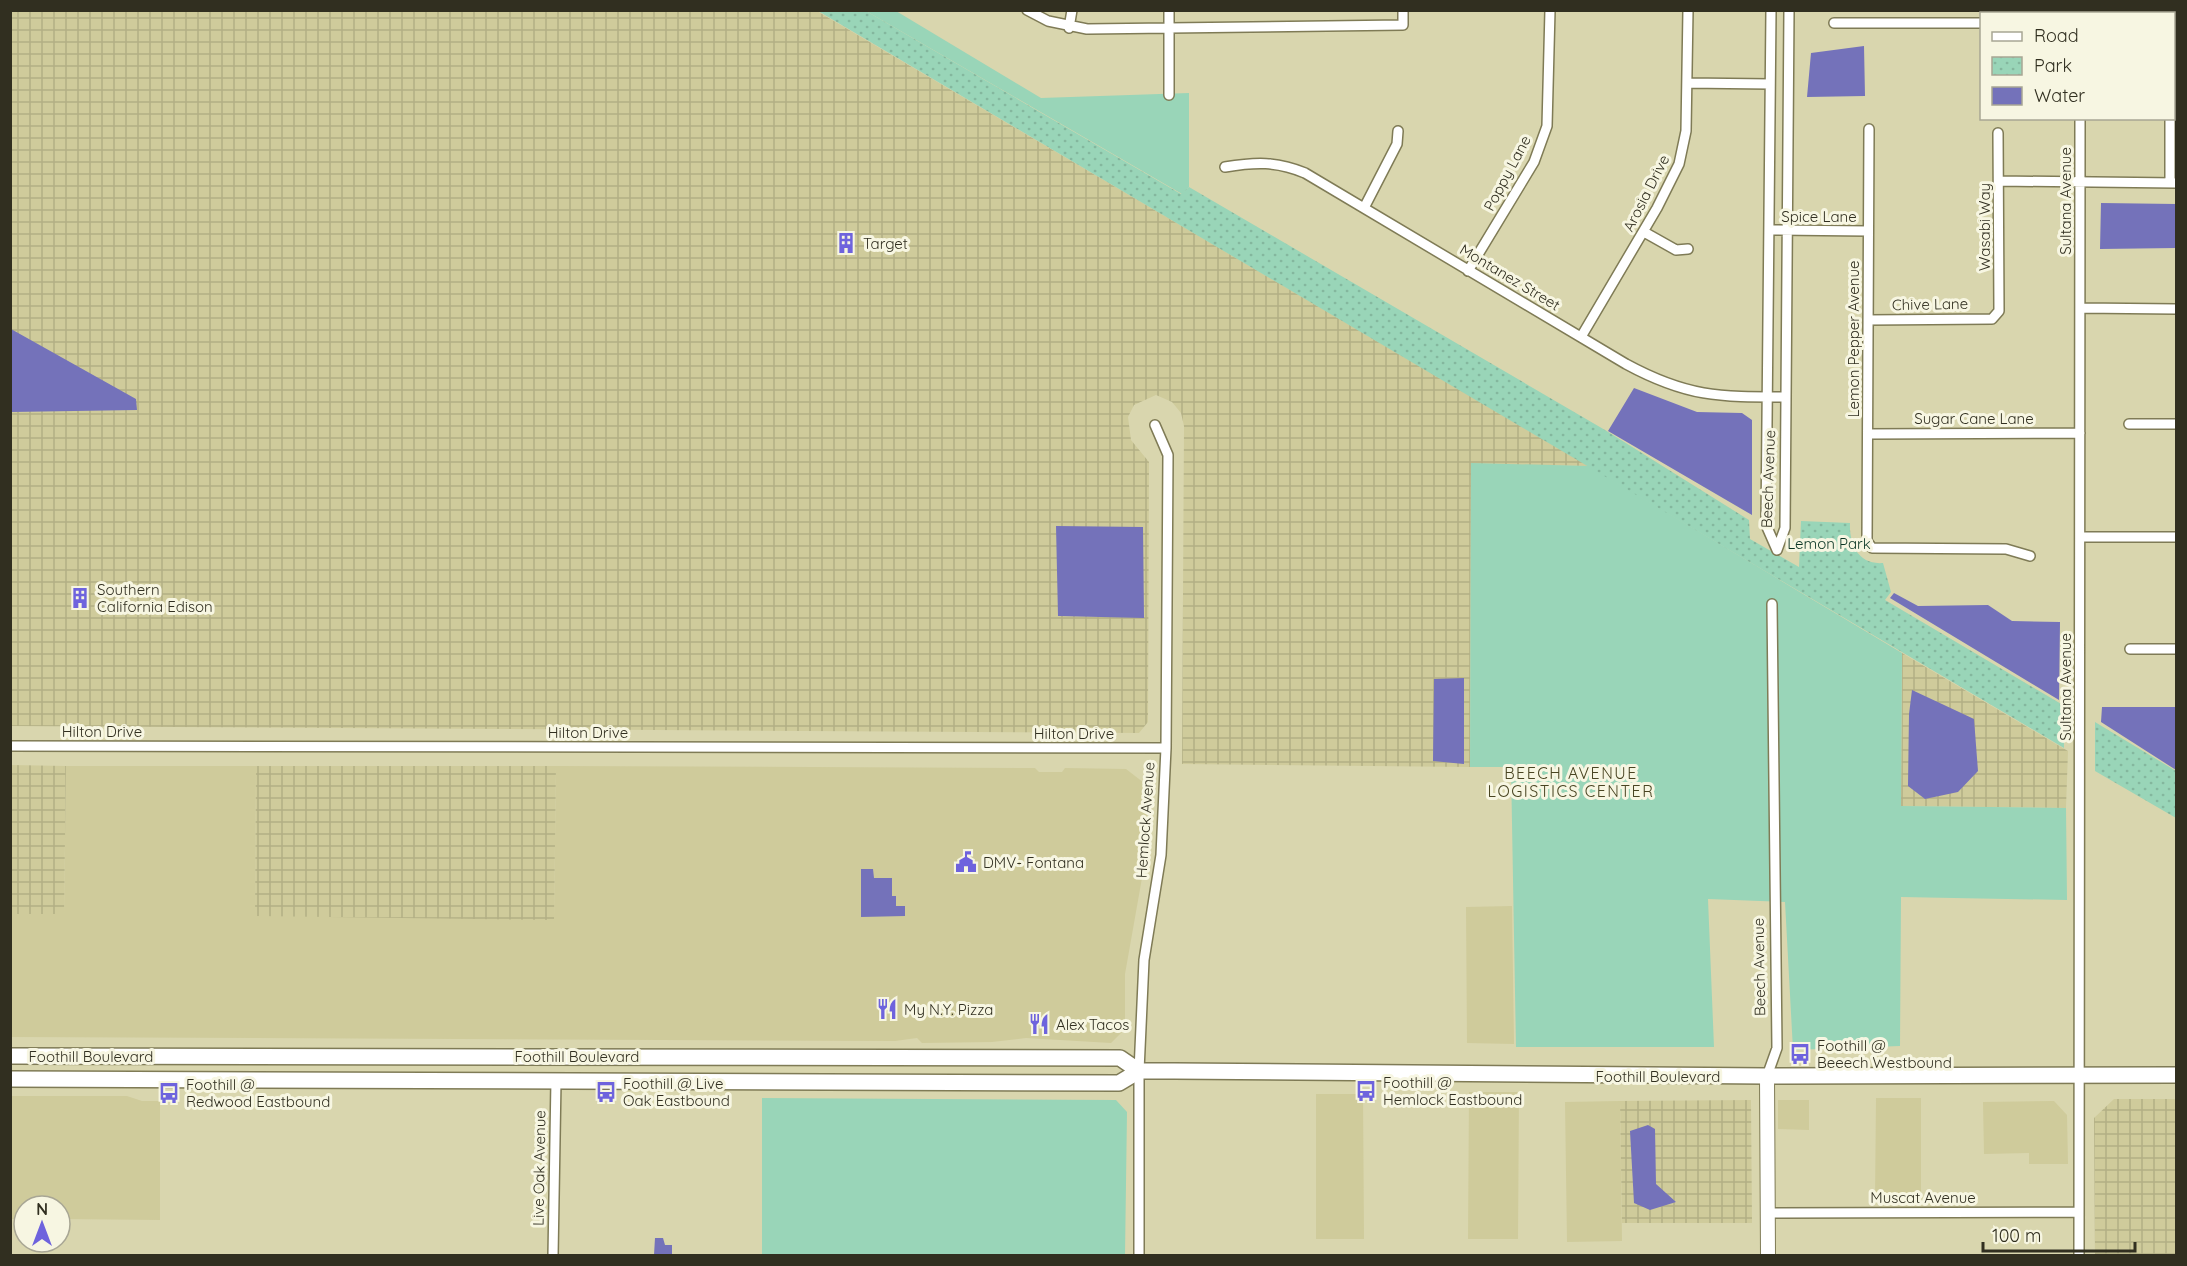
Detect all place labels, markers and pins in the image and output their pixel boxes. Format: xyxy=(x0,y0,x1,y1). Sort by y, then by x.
building icon: Target xyxy=(834,231,858,255)
place label: Target xyxy=(863,234,908,253)
place label: Southern California Edison xyxy=(97,580,213,616)
building icon: Southern California Edison xyxy=(68,586,92,610)
public building icon: DMV- Fontana xyxy=(954,850,978,874)
place label: DMV- Fontana xyxy=(983,853,1084,872)
restaurant icon: My N.Y. Pizza xyxy=(875,997,899,1021)
place label: My N.Y. Pizza xyxy=(904,1000,993,1019)
restaurant icon: Alex Tacos xyxy=(1027,1012,1051,1036)
place label: Alex Tacos xyxy=(1056,1015,1129,1034)
place label: Foothill @ Beeech Westbound xyxy=(1817,1036,1952,1072)
bus stop icon: Foothill @ Beeech Westbound xyxy=(1788,1042,1812,1066)
place label: Foothill @ Hemlock Eastbound xyxy=(1383,1073,1522,1109)
place label: Foothill @ Live Oak Eastbound xyxy=(623,1074,730,1110)
place label: Foothill @ Redwood Eastbound xyxy=(186,1075,330,1111)
bus stop icon: Foothill @ Hemlock Eastbound xyxy=(1354,1079,1378,1103)
bus stop icon: Foothill @ Live Oak Eastbound xyxy=(594,1080,618,1104)
bus stop icon: Foothill @ Redwood Eastbound xyxy=(157,1081,181,1105)

